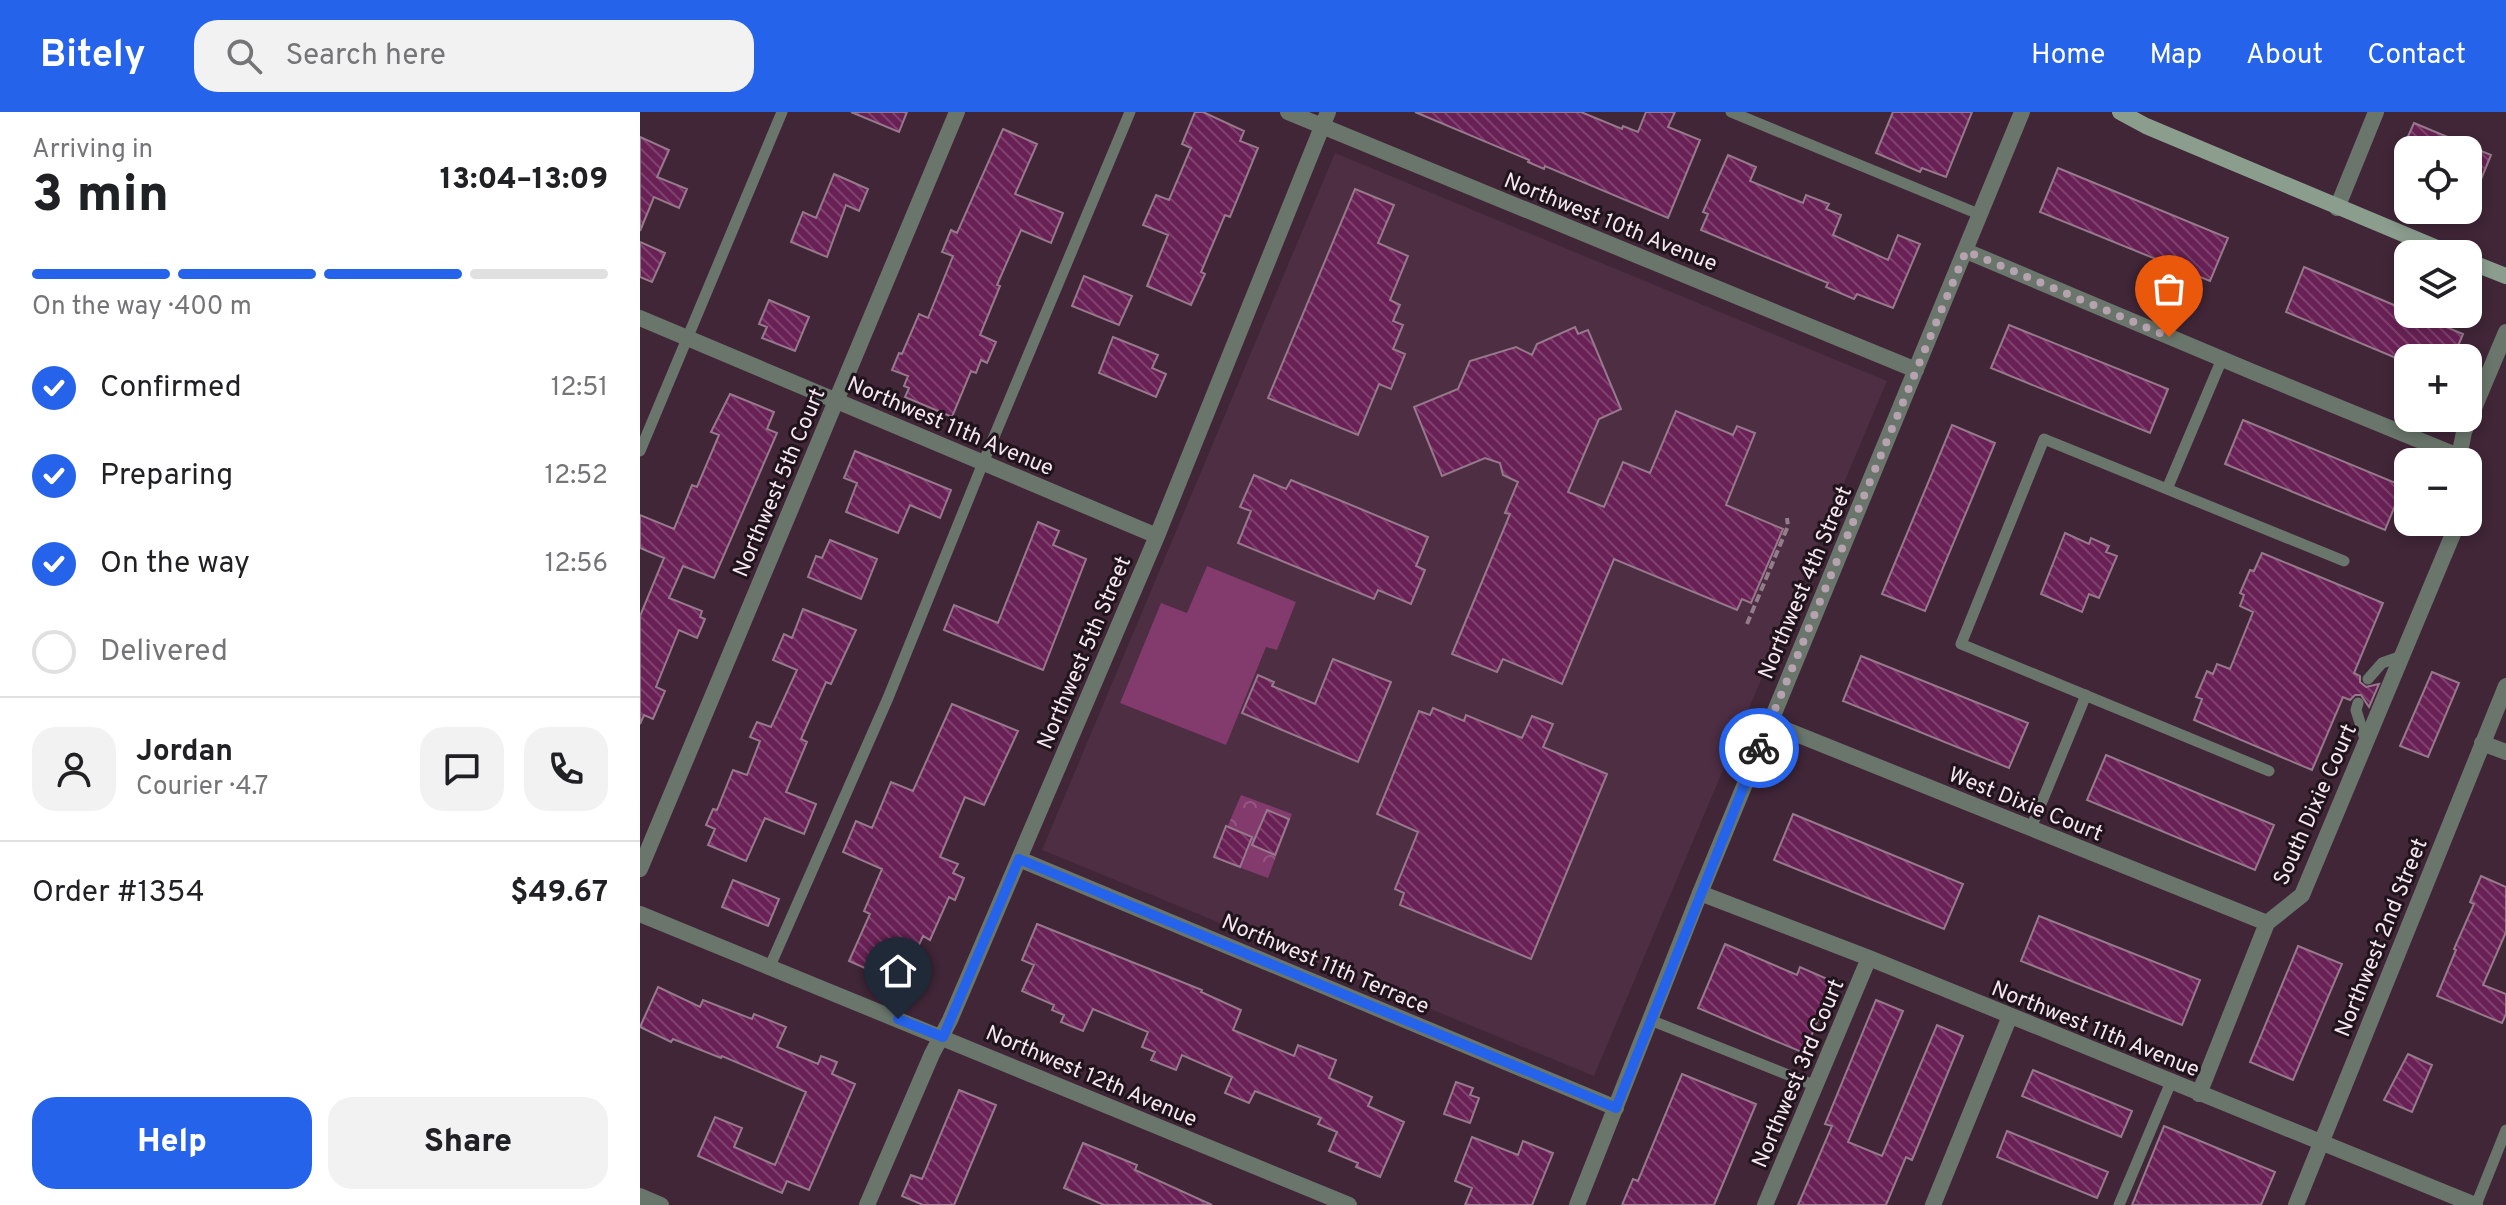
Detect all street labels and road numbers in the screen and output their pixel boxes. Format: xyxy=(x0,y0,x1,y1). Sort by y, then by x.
street label: Northwest 10th Avenue xyxy=(1499,168,1721,279)
street label: Northwest 11th Avenue xyxy=(843,372,1057,483)
street label: Northwest 5th Court xyxy=(728,384,832,582)
street label: Northwest 4th Street xyxy=(1753,482,1859,684)
street label: Northwest 5th Street xyxy=(1032,552,1138,754)
street label: South Dixie Court xyxy=(2269,720,2364,890)
street label: West Dixie Court xyxy=(1944,762,2106,849)
street label: Northwest 2nd Street xyxy=(2330,835,2434,1041)
street label: Northwest 11th Terrace xyxy=(1217,909,1433,1021)
street label: Northwest 3rd Court xyxy=(1747,975,1851,1173)
street label: Northwest 11th Avenue xyxy=(1987,976,2203,1084)
street label: Northwest 12th Avenue xyxy=(981,1020,1201,1134)

